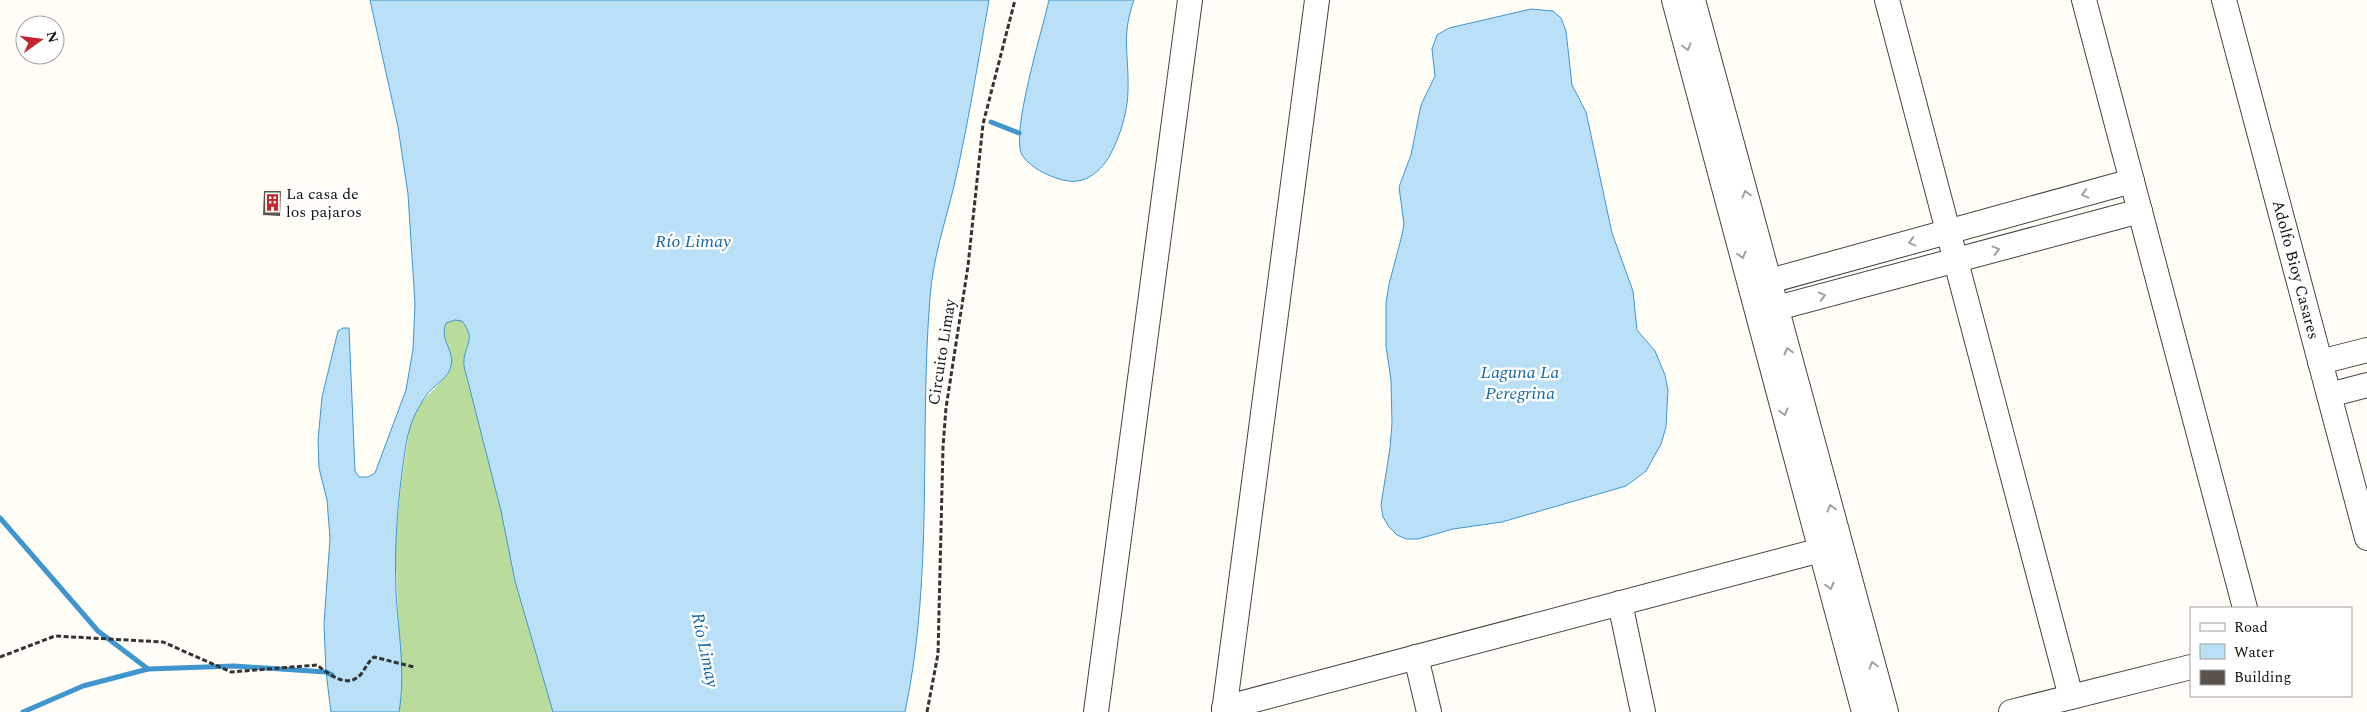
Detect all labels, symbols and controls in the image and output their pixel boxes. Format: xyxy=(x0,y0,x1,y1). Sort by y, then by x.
north arrow xyxy=(15,15,65,65)
text: N xyxy=(41,29,64,45)
one-way arrow xyxy=(1681,43,1692,52)
place label: La casa de los pajaros xyxy=(286,182,362,224)
one-way arrow xyxy=(2082,189,2090,199)
one-way arrow xyxy=(1741,190,1752,199)
building icon: La casa de los pajaros xyxy=(262,193,282,213)
street label: Adolfo Bioy Casares xyxy=(2266,197,2326,342)
water label: Río Limay xyxy=(655,228,731,255)
one-way arrow xyxy=(1908,236,1916,246)
one-way arrow xyxy=(1991,245,2000,256)
one-way arrow xyxy=(1737,250,1747,258)
one-way arrow xyxy=(1817,292,1825,302)
street label: Circuito Limay xyxy=(922,296,962,407)
one-way arrow xyxy=(1783,347,1794,356)
water label: Laguna La Peregrina xyxy=(1480,359,1560,407)
one-way arrow xyxy=(1778,407,1789,416)
one-way arrow xyxy=(1826,504,1836,513)
one-way arrow xyxy=(1825,581,1835,589)
legend xyxy=(2190,607,2352,697)
water label: Río Limay xyxy=(684,610,726,690)
text: Road xyxy=(2234,616,2268,639)
text: Water xyxy=(2234,641,2274,664)
one-way arrow xyxy=(1868,660,1879,669)
text: Building xyxy=(2234,666,2291,689)

